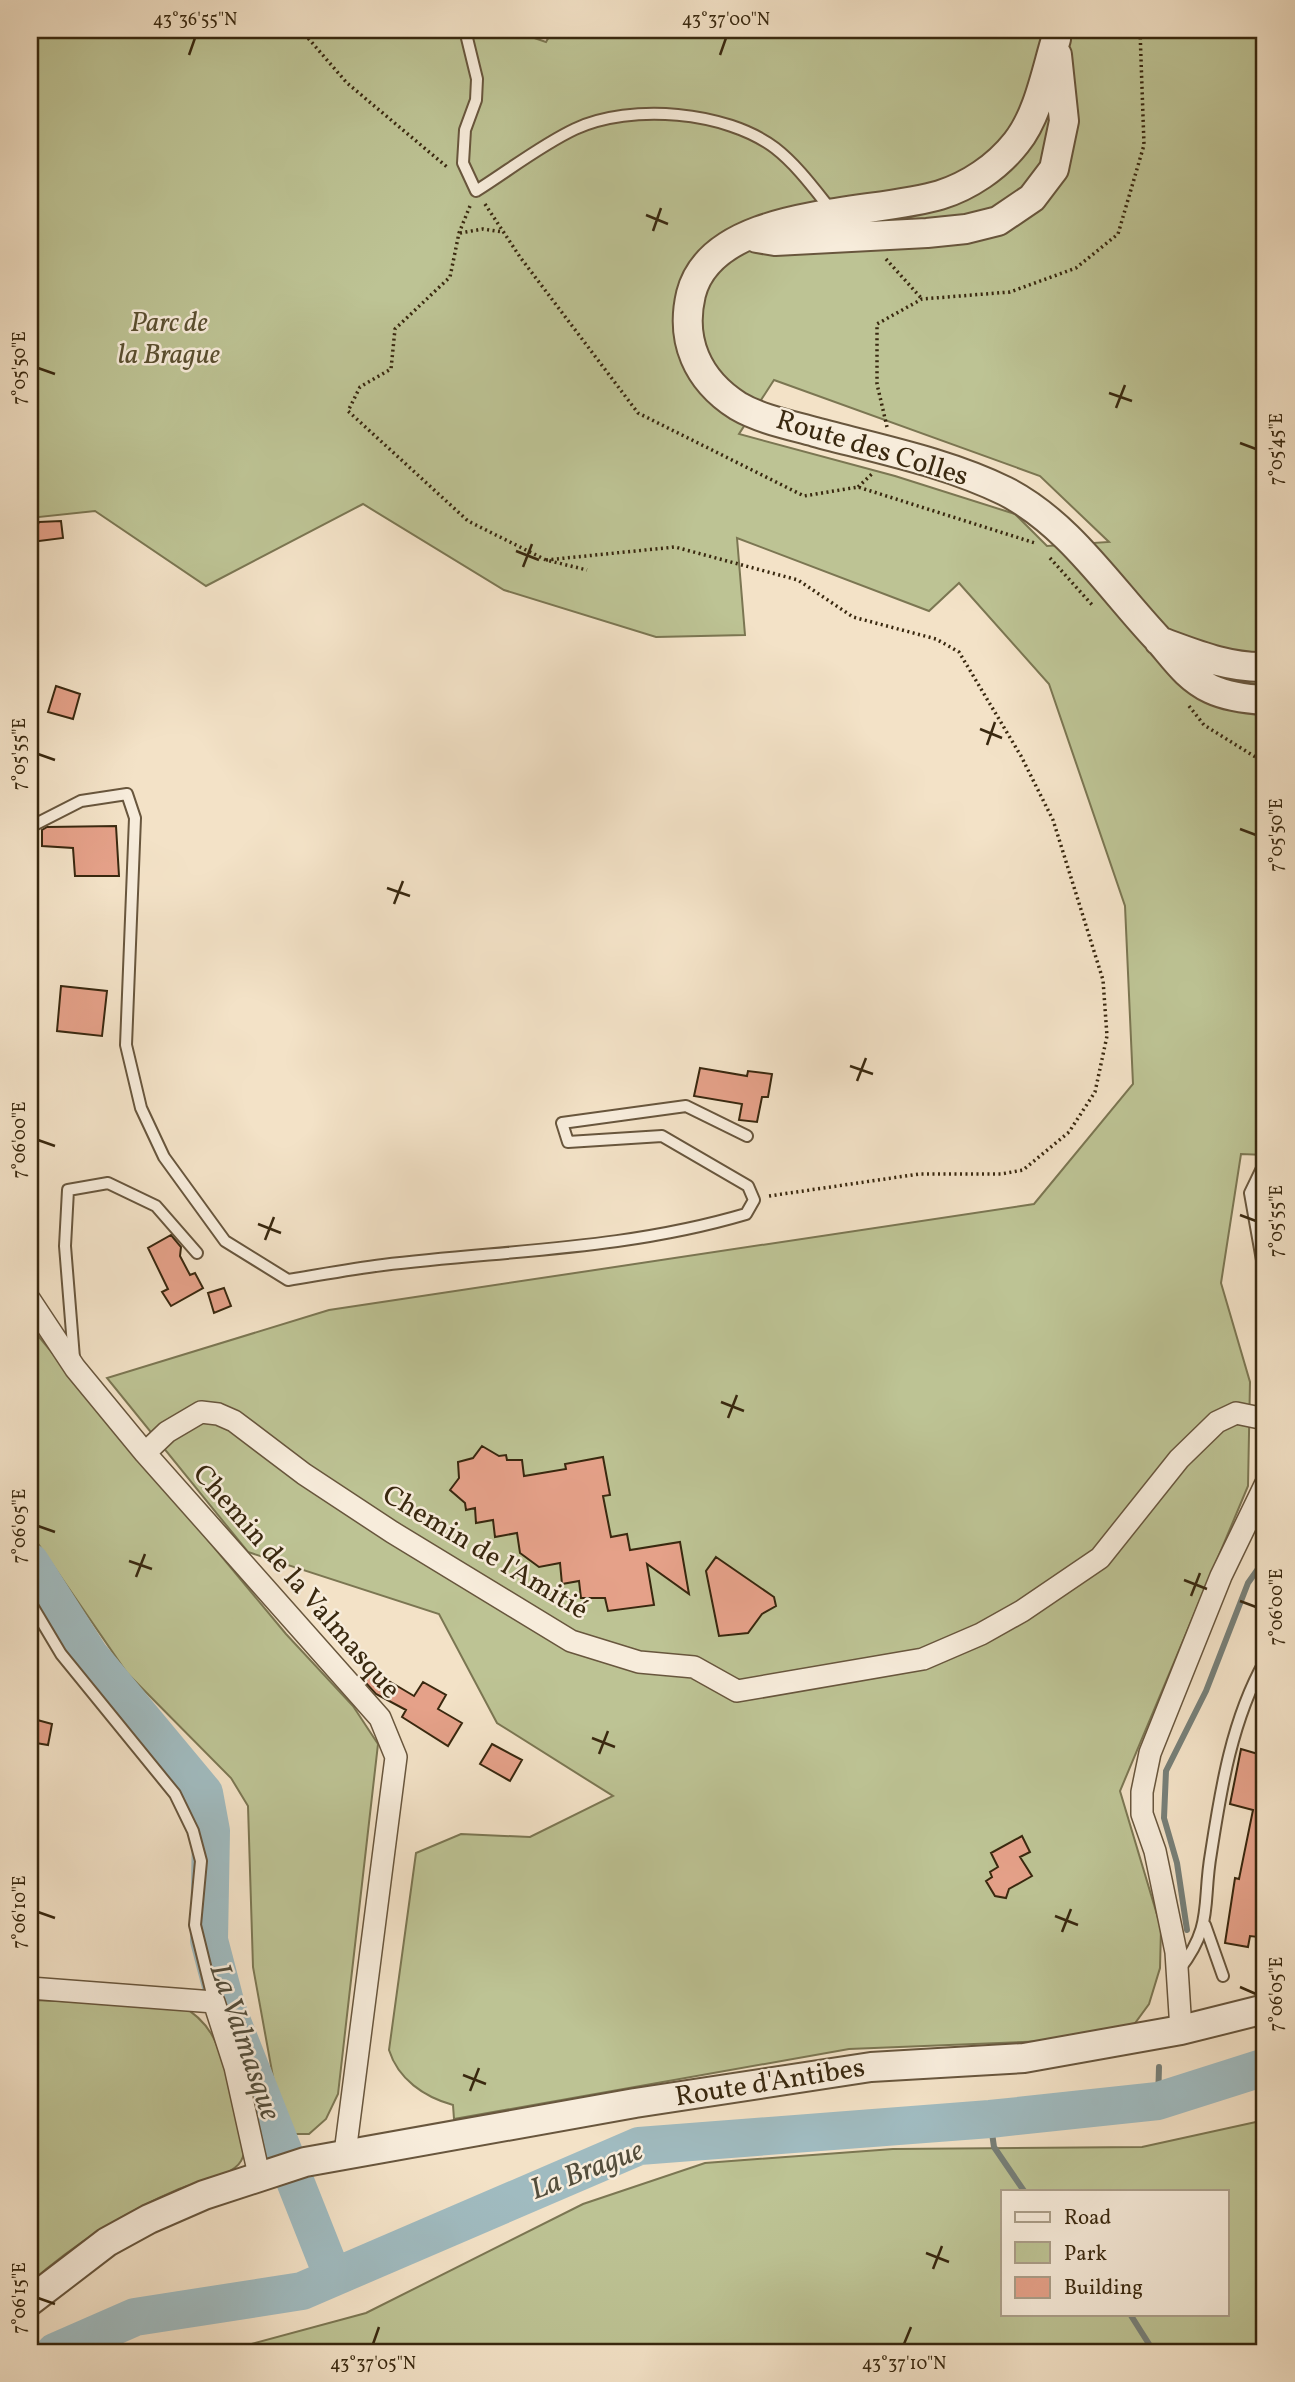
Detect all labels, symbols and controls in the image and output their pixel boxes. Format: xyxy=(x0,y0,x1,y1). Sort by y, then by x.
text: 43°36'55"N xyxy=(153,8,237,33)
text: 43°37'00"N xyxy=(682,8,770,33)
park label: Parc de la Brague xyxy=(118,304,220,375)
text: 7°05'50"E xyxy=(8,331,33,405)
street label: Route des Colles xyxy=(771,401,973,497)
text: 7°05'45"E xyxy=(1265,413,1290,485)
text: 7°05'55"E xyxy=(8,718,33,790)
text: 7°05'50"E xyxy=(1265,798,1290,872)
text: 7°06'00"E xyxy=(8,1101,33,1179)
text: 7°05'55"E xyxy=(1265,1185,1290,1257)
street label: Chemin de la Valmasque xyxy=(183,1456,409,1708)
street label: Chemin de l'Amitié xyxy=(375,1476,595,1630)
text: 7°06'05"E xyxy=(8,1488,33,1563)
text: 7°06'00"E xyxy=(1265,1568,1290,1646)
text: 7°06'10"E xyxy=(8,1875,33,1949)
text: 7°06'05"E xyxy=(1265,1956,1290,2031)
water label: La Valmasque xyxy=(198,1958,290,2126)
street label: Route d'Antibes xyxy=(672,2049,868,2117)
water label: La Brague xyxy=(524,2130,650,2212)
legend xyxy=(1001,2190,1228,2316)
text: Road xyxy=(1064,2204,1111,2233)
text: Park xyxy=(1064,2240,1107,2269)
text: 7°06'15"E xyxy=(8,2262,33,2334)
text: Building xyxy=(1064,2274,1143,2303)
text: 43°37'05"N xyxy=(330,2352,416,2377)
text: 43°37'10"N xyxy=(862,2352,946,2377)

